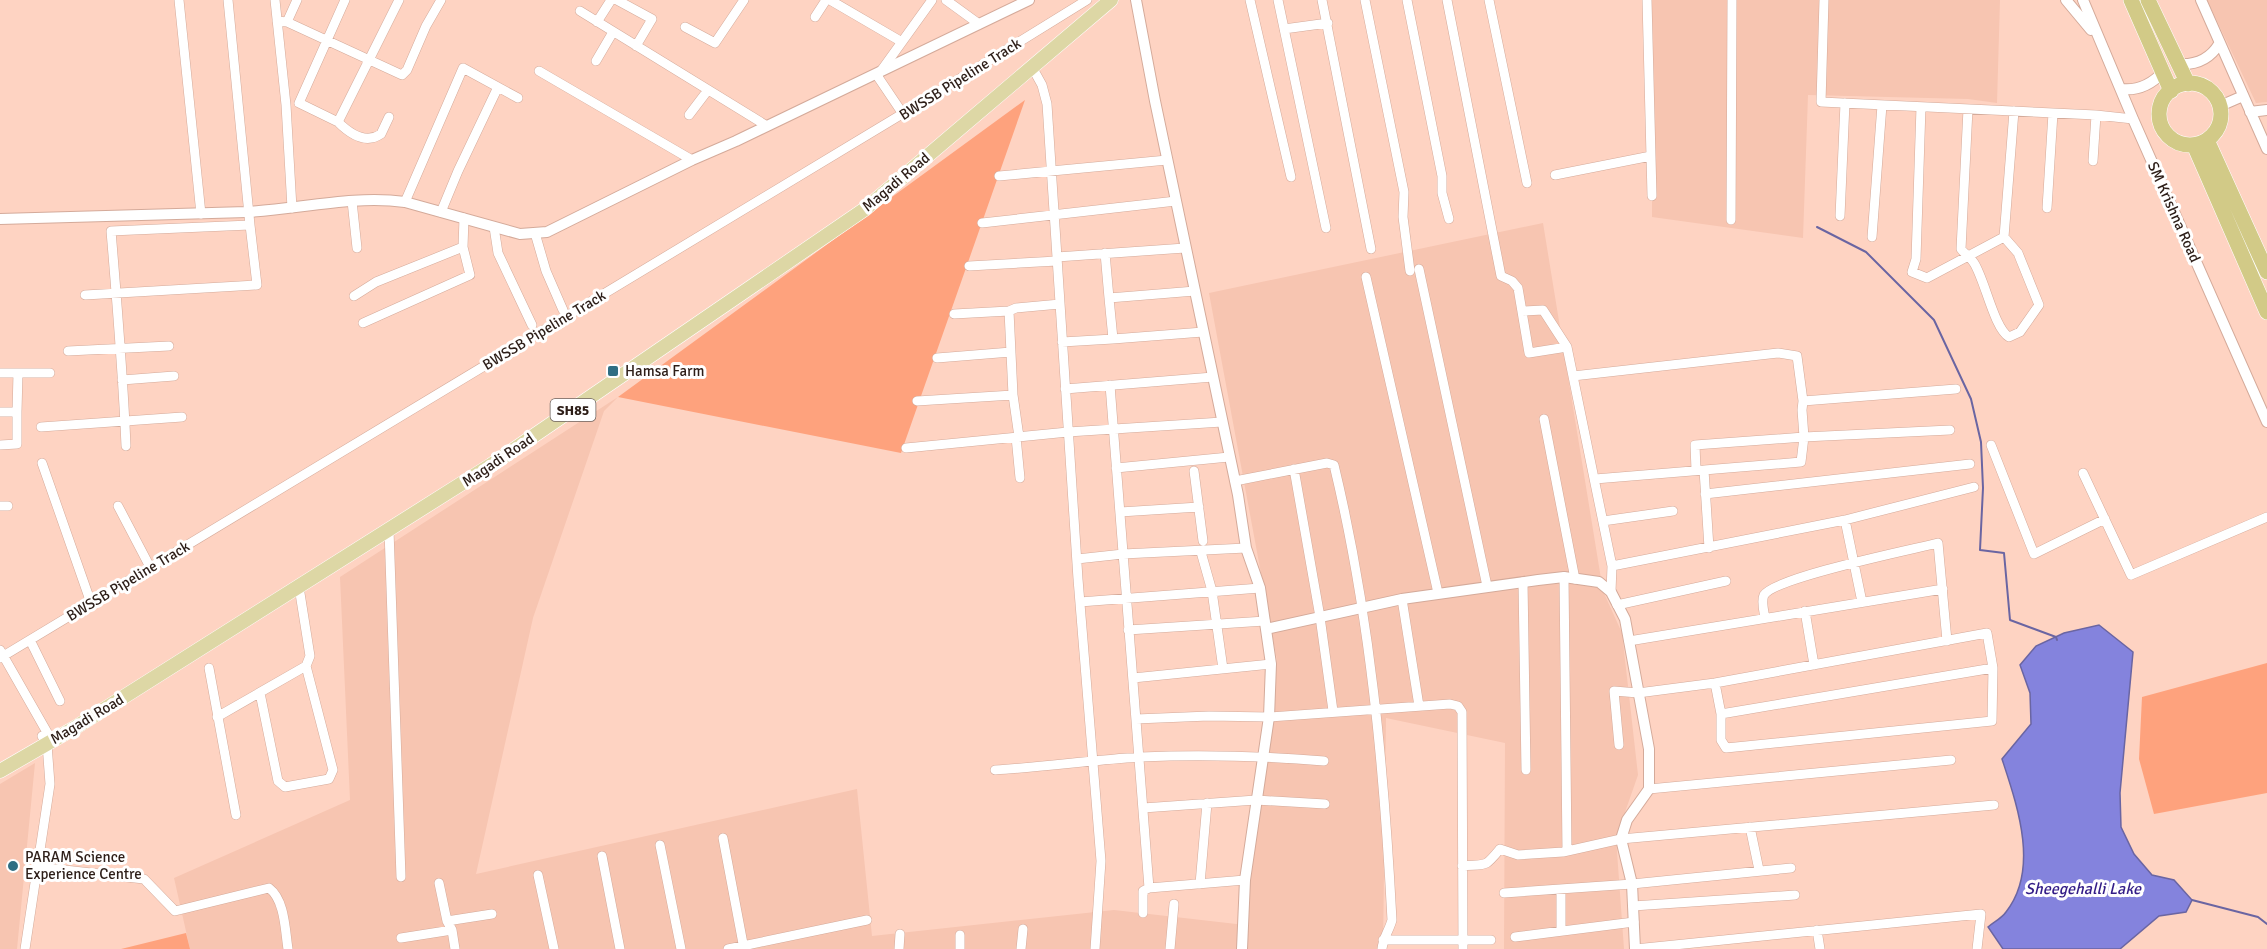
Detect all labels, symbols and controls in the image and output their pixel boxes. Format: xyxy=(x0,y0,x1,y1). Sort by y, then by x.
street label: BWSSB Pipeline Track xyxy=(896,34,1025,124)
street label: Magadi Road xyxy=(859,149,933,215)
street label: SM Krishna Road xyxy=(2144,159,2204,265)
street label: BWSSB Pipeline Track xyxy=(479,286,609,374)
place label: Hamsa Farm xyxy=(625,362,705,380)
marker: Hamsa Farm xyxy=(606,364,620,378)
road number: SH85 xyxy=(550,399,596,421)
street label: Magadi Road xyxy=(459,429,537,491)
street label: BWSSB Pipeline Track xyxy=(63,537,193,625)
street label: Magadi Road xyxy=(47,690,127,748)
place label: PARAM Science Experience Centre xyxy=(25,848,142,883)
marker: PARAM Science Experience Centre xyxy=(6,859,20,873)
water label: Sheegehalli Lake xyxy=(2025,879,2142,899)

